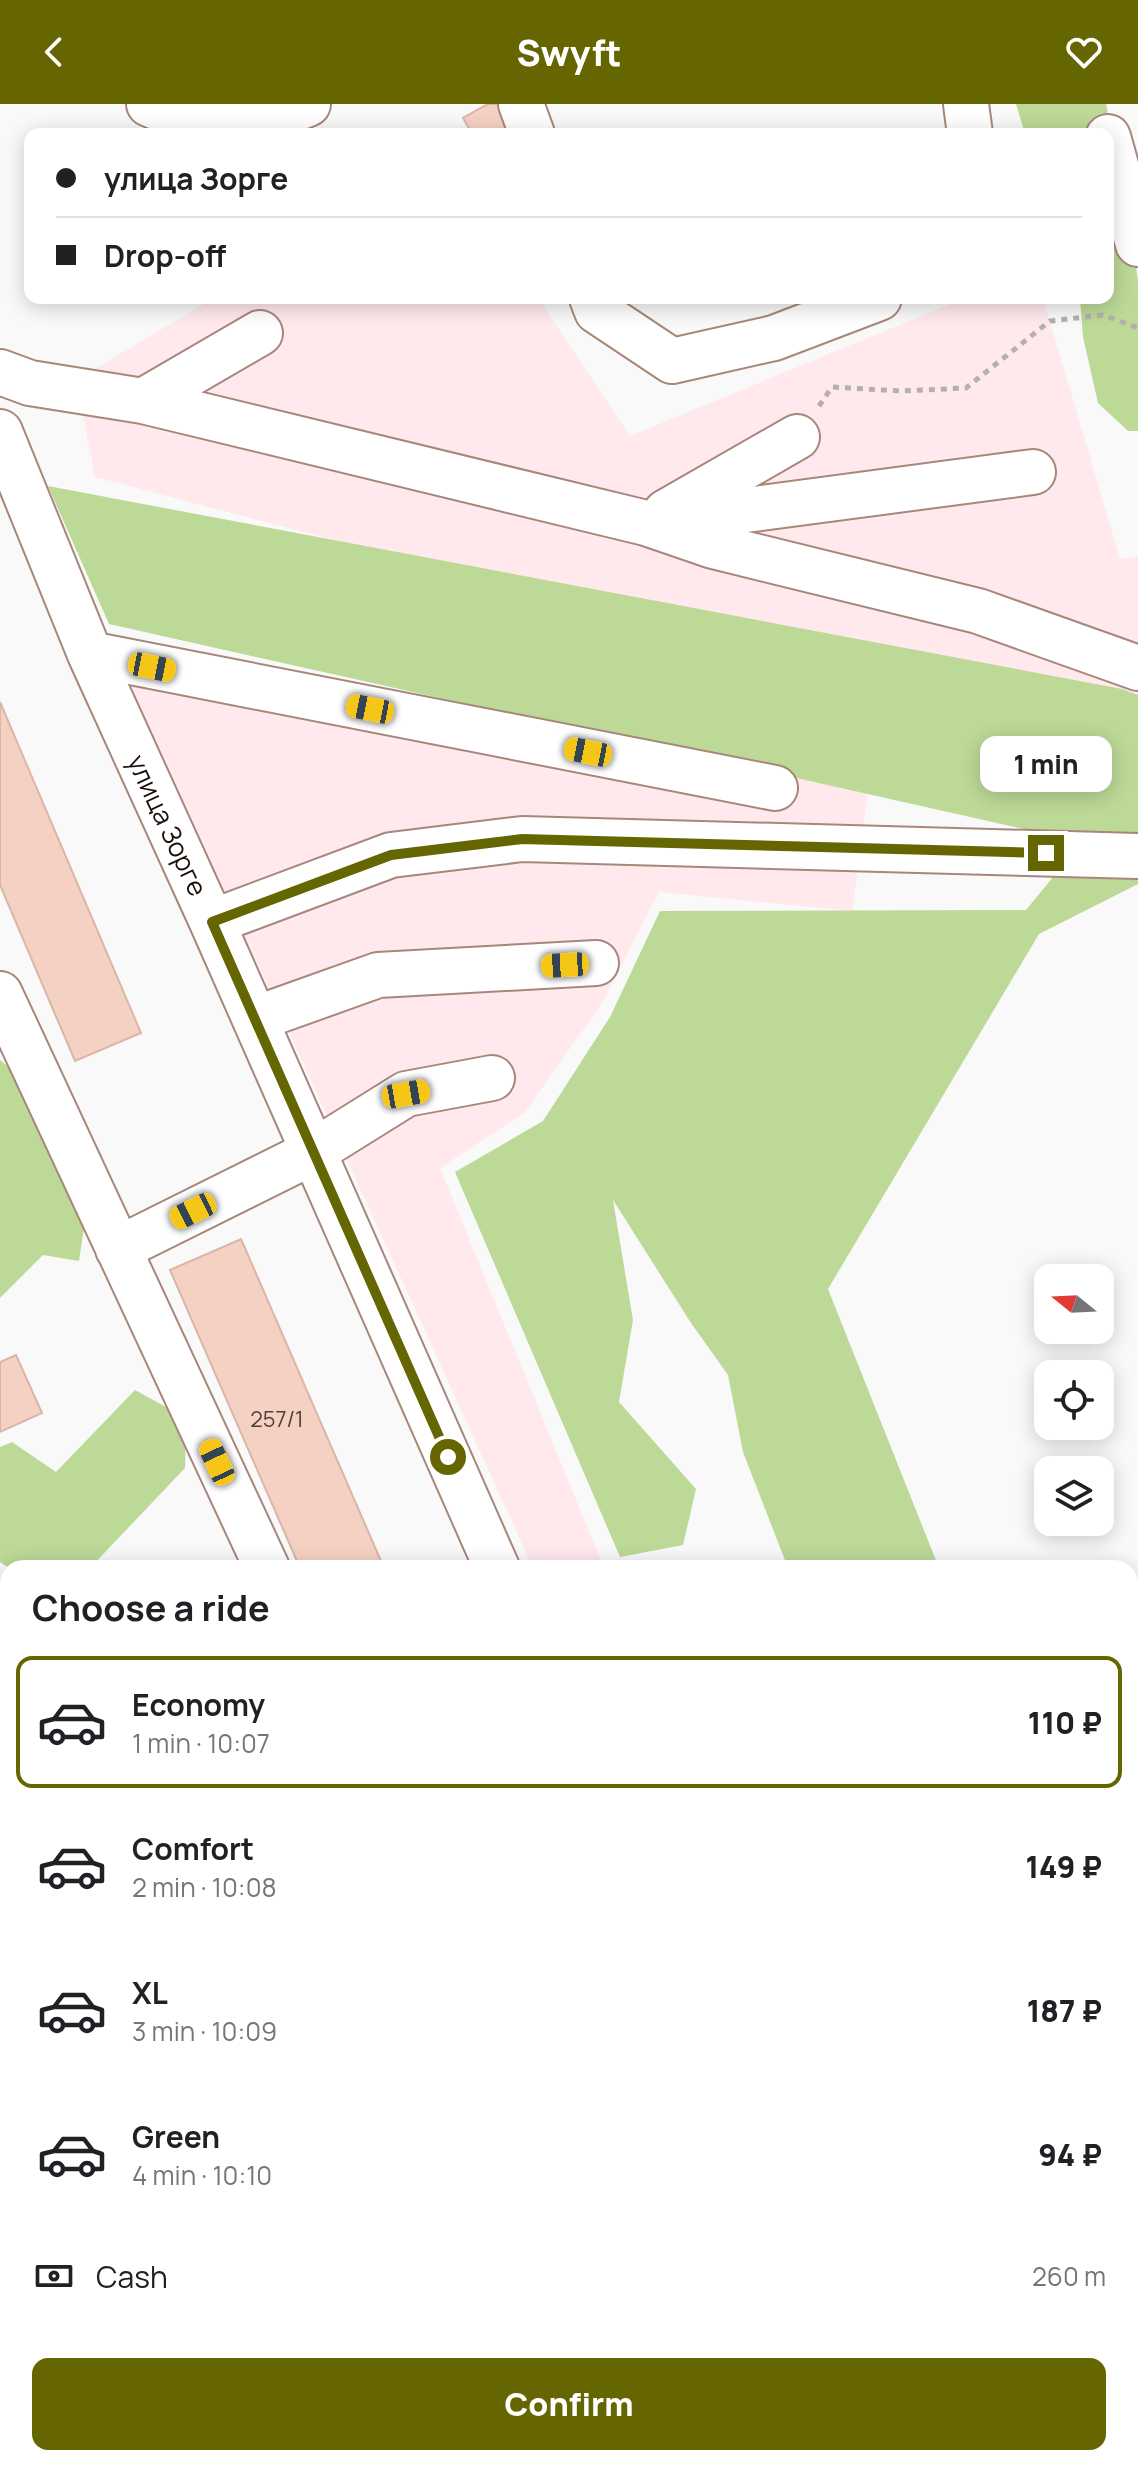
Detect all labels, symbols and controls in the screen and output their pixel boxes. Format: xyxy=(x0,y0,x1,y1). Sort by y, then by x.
text: Swyft xyxy=(516,28,622,77)
icon: back xyxy=(32,30,76,74)
icon: heart xyxy=(1062,30,1106,74)
text: улица Зорге xyxy=(104,158,288,199)
text: Drop-off xyxy=(104,235,226,276)
car xyxy=(126,651,178,683)
car xyxy=(344,693,396,725)
car xyxy=(562,736,614,768)
callout: 1 min xyxy=(980,737,1112,793)
text: 1 min xyxy=(1013,746,1079,782)
street label: улица Зорге xyxy=(120,748,216,902)
route end xyxy=(1028,835,1064,871)
car xyxy=(540,952,590,978)
car xyxy=(380,1078,432,1110)
car xyxy=(166,1190,220,1232)
north arrow xyxy=(1034,1264,1114,1344)
map controls xyxy=(1034,1264,1114,1536)
button: locate xyxy=(1034,1360,1114,1440)
house number: 257/1 xyxy=(250,1404,304,1434)
car xyxy=(196,1435,238,1489)
route start xyxy=(430,1439,466,1475)
button: layers xyxy=(1034,1456,1114,1536)
text: Choose a ride xyxy=(32,1583,270,1632)
text: Economy xyxy=(132,1684,265,1725)
icon: car xyxy=(36,1686,108,1758)
text: 110 ₽ xyxy=(1028,1702,1102,1743)
text: 1 min · 10:07 xyxy=(132,1725,270,1761)
text: Comfort xyxy=(132,1828,254,1869)
icon: car xyxy=(36,1830,108,1902)
text: 149 ₽ xyxy=(1025,1846,1102,1887)
text: 2 min · 10:08 xyxy=(132,1869,277,1905)
text: XL xyxy=(132,1972,168,2013)
icon: car xyxy=(36,1974,108,2046)
text: 187 ₽ xyxy=(1027,1990,1102,2031)
text: 3 min · 10:09 xyxy=(132,2013,277,2049)
text: Green xyxy=(132,2116,220,2157)
icon: car xyxy=(36,2118,108,2190)
text: 94 ₽ xyxy=(1038,2134,1102,2175)
text: 4 min · 10:10 xyxy=(132,2157,272,2193)
icon: cash xyxy=(32,2254,76,2298)
text: Cash xyxy=(96,2256,168,2297)
text: 260 m xyxy=(1032,2258,1106,2294)
button: Confirm xyxy=(32,2358,1106,2450)

